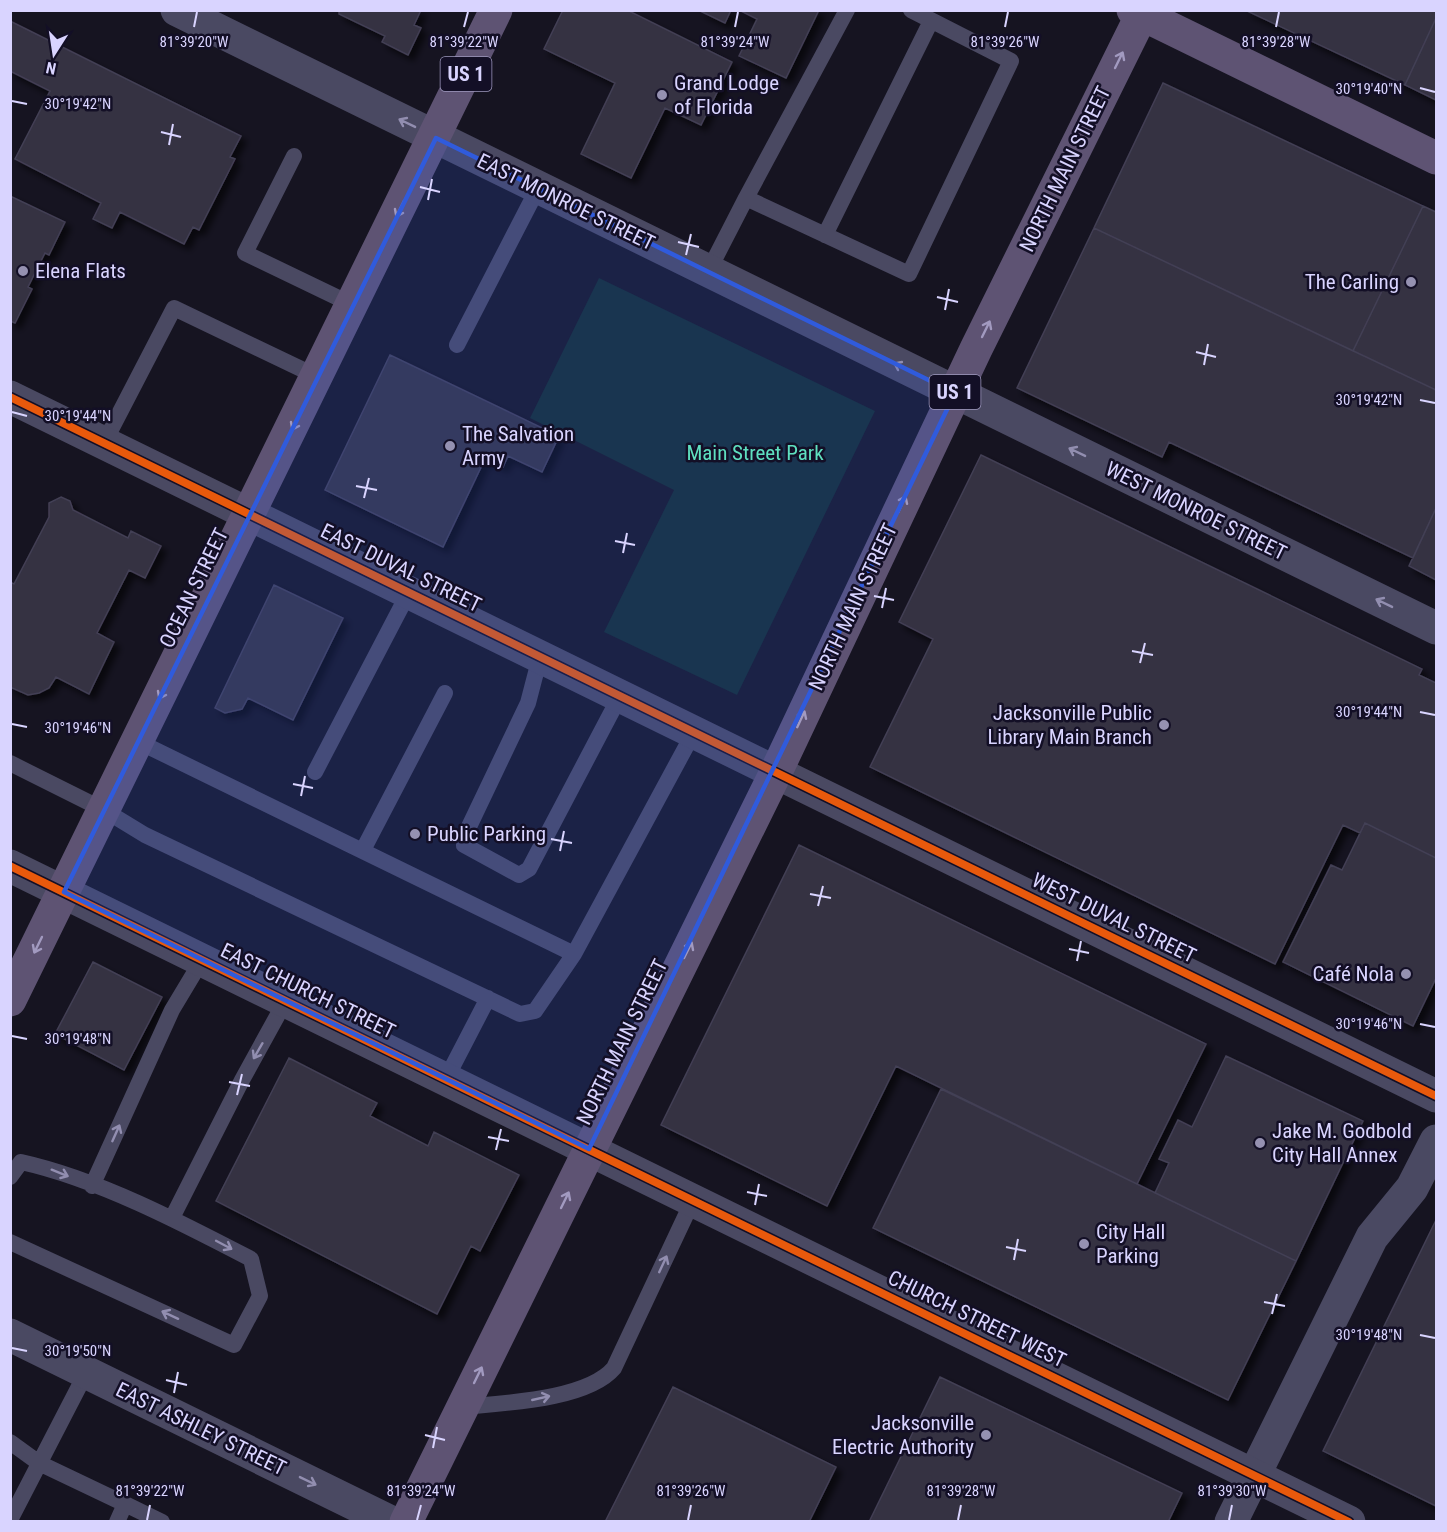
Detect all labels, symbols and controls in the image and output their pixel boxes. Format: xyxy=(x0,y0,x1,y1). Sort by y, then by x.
north arrow xyxy=(24,24,84,84)
text: 81°39'20"W xyxy=(160,33,229,51)
text: 81°39'22"W xyxy=(430,33,499,51)
text: 81°39'24"W xyxy=(701,33,770,51)
text: 81°39'26"W xyxy=(971,33,1040,51)
text: 81°39'28"W xyxy=(1242,33,1311,51)
one-way arrow xyxy=(1114,51,1125,69)
road number: US 1 xyxy=(440,57,492,91)
text: N xyxy=(44,58,58,78)
place label: Grand Lodge of Florida xyxy=(674,71,779,119)
text: 30°19'40"N xyxy=(1336,80,1402,98)
street label: NORTH MAIN STREET xyxy=(1015,82,1115,256)
marker: Grand Lodge of Florida xyxy=(655,88,669,102)
text: 30°19'42"N xyxy=(45,95,111,113)
one-way arrow xyxy=(398,117,416,129)
street label: EAST MONROE STREET xyxy=(473,149,659,255)
one-way arrow xyxy=(394,200,406,218)
place label: Elena Flats xyxy=(35,259,126,283)
marker: Elena Flats xyxy=(16,264,30,278)
place label: The Carling xyxy=(1305,270,1399,294)
marker: The Carling xyxy=(1404,275,1418,289)
one-way arrow xyxy=(980,320,992,338)
one-way arrow xyxy=(894,361,912,372)
road number: US 1 xyxy=(930,375,980,409)
text: 30°19'42"N xyxy=(1336,391,1402,409)
text: 30°19'44"N xyxy=(45,407,111,425)
one-way arrow xyxy=(290,412,301,430)
place label: The Salvation Army xyxy=(462,422,574,470)
marker: The Salvation Army xyxy=(443,439,457,453)
park label: Main Street Park xyxy=(686,441,824,465)
one-way arrow xyxy=(1068,446,1086,458)
street label: WEST MONROE STREET xyxy=(1102,457,1290,565)
one-way arrow xyxy=(896,496,908,514)
street label: EAST DUVAL STREET xyxy=(317,519,485,617)
street label: NORTH MAIN STREET xyxy=(804,520,902,694)
street label: OCEAN STREET xyxy=(155,524,233,652)
one-way arrow xyxy=(1375,596,1393,608)
one-way arrow xyxy=(157,682,169,700)
place label: Jacksonville Public Library Main Branch xyxy=(987,701,1152,749)
text: 30°19'44"N xyxy=(1336,703,1402,721)
one-way arrow xyxy=(795,710,807,728)
marker: Jacksonville Public Library Main Branch xyxy=(1157,718,1171,732)
text: 30°19'46"N xyxy=(45,719,111,737)
place label: Public Parking xyxy=(427,822,546,846)
marker: Public Parking xyxy=(408,827,422,841)
street label: WEST DUVAL STREET xyxy=(1028,868,1200,968)
one-way arrow xyxy=(32,935,44,953)
street label: EAST CHURCH STREET xyxy=(217,938,399,1044)
one-way arrow xyxy=(682,941,694,959)
street label: NORTH MAIN STREET xyxy=(572,955,672,1129)
place label: Café Nola xyxy=(1313,962,1394,986)
marker: Café Nola xyxy=(1399,967,1413,981)
text: 30°19'46"N xyxy=(1336,1015,1402,1033)
text: 30°19'48"N xyxy=(45,1030,111,1048)
one-way arrow xyxy=(251,1043,263,1060)
place label: Jake M. Godbold City Hall Annex xyxy=(1272,1119,1412,1167)
one-way arrow xyxy=(111,1124,122,1142)
marker: Jake M. Godbold City Hall Annex xyxy=(1253,1136,1267,1150)
one-way arrow xyxy=(50,1168,69,1179)
one-way arrow xyxy=(559,1192,571,1210)
place label: City Hall Parking xyxy=(1096,1220,1165,1268)
marker: City Hall Parking xyxy=(1077,1237,1091,1251)
one-way arrow xyxy=(214,1240,232,1251)
one-way arrow xyxy=(657,1256,669,1274)
street label: CHURCH STREET WEST xyxy=(884,1265,1070,1373)
one-way arrow xyxy=(161,1308,179,1320)
text: 30°19'48"N xyxy=(1336,1326,1402,1344)
text: 30°19'50"N xyxy=(45,1342,111,1360)
one-way arrow xyxy=(473,1366,485,1384)
street label: EAST ASHLEY STREET xyxy=(112,1377,290,1481)
one-way arrow xyxy=(532,1392,551,1404)
place label: Jacksonville Electric Authority xyxy=(832,1411,974,1459)
marker: Jacksonville Electric Authority xyxy=(979,1428,993,1442)
one-way arrow xyxy=(299,1476,317,1488)
text: 81°39'22"W xyxy=(116,1482,185,1500)
text: 81°39'24"W xyxy=(387,1482,456,1500)
text: 81°39'26"W xyxy=(657,1482,726,1500)
text: 81°39'28"W xyxy=(927,1482,996,1500)
text: 81°39'30"W xyxy=(1198,1482,1267,1500)

